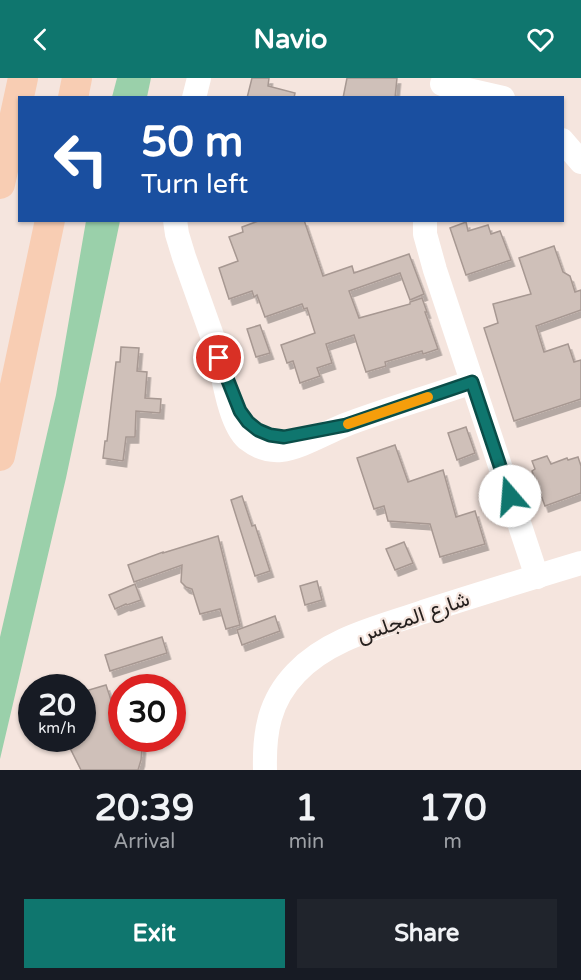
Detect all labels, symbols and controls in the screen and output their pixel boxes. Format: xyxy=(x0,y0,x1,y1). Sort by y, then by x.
icon: back xyxy=(24,23,57,56)
text: Navio xyxy=(253,23,328,56)
icon: heart xyxy=(524,23,557,56)
text: 50 m xyxy=(141,117,243,168)
icon: left xyxy=(42,120,120,198)
text: Turn left xyxy=(141,168,248,201)
pin xyxy=(193,332,244,383)
icon: arrive xyxy=(202,341,235,374)
position arrow xyxy=(478,464,542,528)
street label: شارع المجلس xyxy=(353,587,473,649)
speed limit sign: 30 xyxy=(108,674,186,752)
text: 20 xyxy=(38,687,76,724)
text: km/h xyxy=(38,719,76,737)
text: 20:39 xyxy=(94,787,194,830)
text: 1 xyxy=(295,787,318,830)
text: 170 xyxy=(419,787,487,830)
text: Arrival xyxy=(113,830,175,854)
text: min xyxy=(289,830,324,854)
text: m xyxy=(443,830,462,854)
button: Exit xyxy=(24,899,285,968)
button: Share xyxy=(297,899,557,968)

